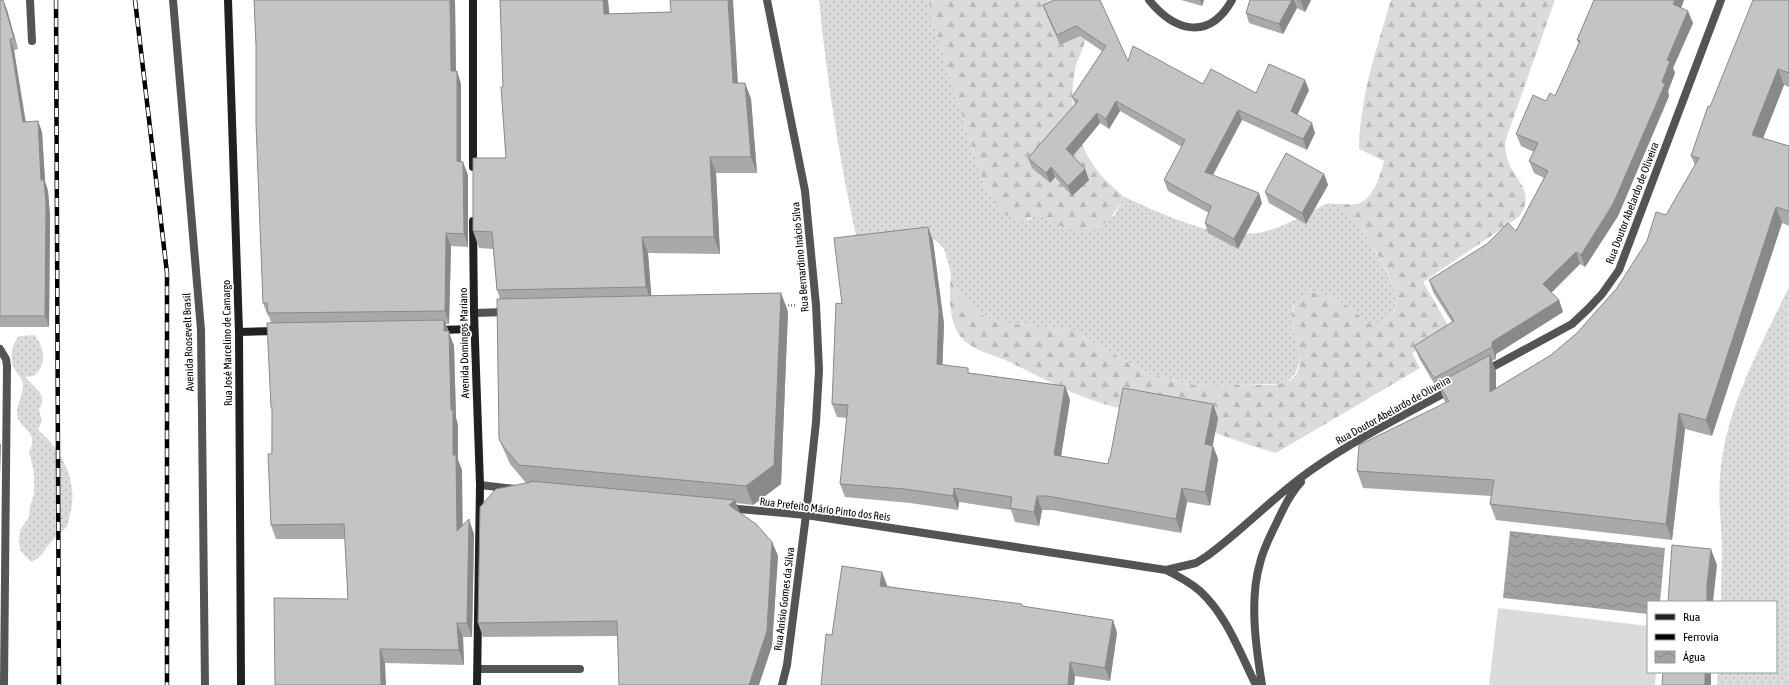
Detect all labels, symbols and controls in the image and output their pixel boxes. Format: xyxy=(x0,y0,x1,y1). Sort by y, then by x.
street label: Rua Doutor Abelardo de Oliveira xyxy=(1603,140,1661,266)
street label: Rua Bernardino Inácio Silva xyxy=(789,201,811,313)
street label: Rua José Marcelino de Camargo xyxy=(220,280,234,406)
street label: Avenida Domingos Mariano xyxy=(457,288,471,398)
street label: Avenida Roosevelt Brasil xyxy=(180,292,196,392)
street label: Rua Doutor Abelardo de Oliveira xyxy=(1333,373,1453,447)
street label: Rua Prefeito Mário Pinto dos Reis xyxy=(759,495,891,523)
street label: Rua Anísio Gomes da Silva xyxy=(772,546,796,652)
legend xyxy=(1647,601,1777,673)
text: Rua xyxy=(1683,610,1700,624)
text: Ferrovia xyxy=(1683,630,1719,644)
text: Água xyxy=(1683,650,1705,664)

